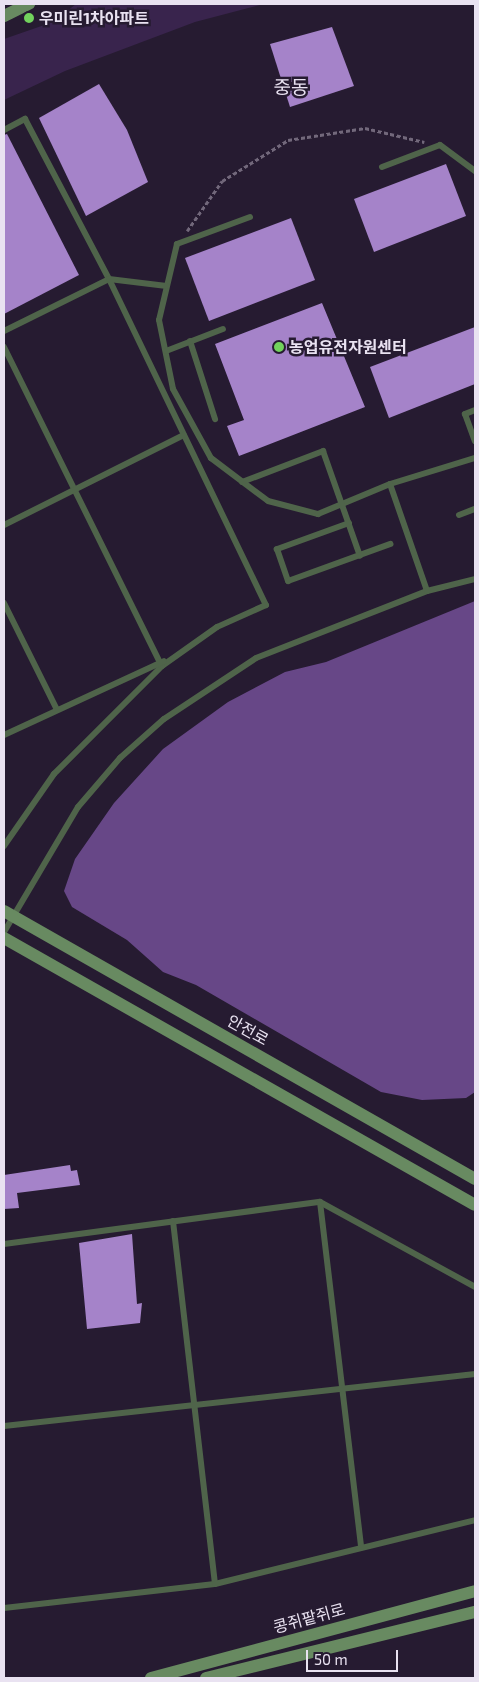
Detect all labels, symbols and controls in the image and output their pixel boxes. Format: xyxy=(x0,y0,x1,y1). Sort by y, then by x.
place label: 우미린1차아파트 xyxy=(39,8,149,28)
marker: 우미린1차아파트 xyxy=(23,12,35,24)
district label: 중동 xyxy=(274,76,308,98)
place label: 농업유전자원센터 xyxy=(289,337,407,357)
marker: 농업유전자원센터 xyxy=(273,341,285,353)
street label: 안전로 xyxy=(224,1011,272,1049)
street label: 콩쥐팥쥐로 xyxy=(271,1599,347,1637)
scale bar xyxy=(309,1640,402,1672)
text: 50 m xyxy=(314,1650,348,1668)

